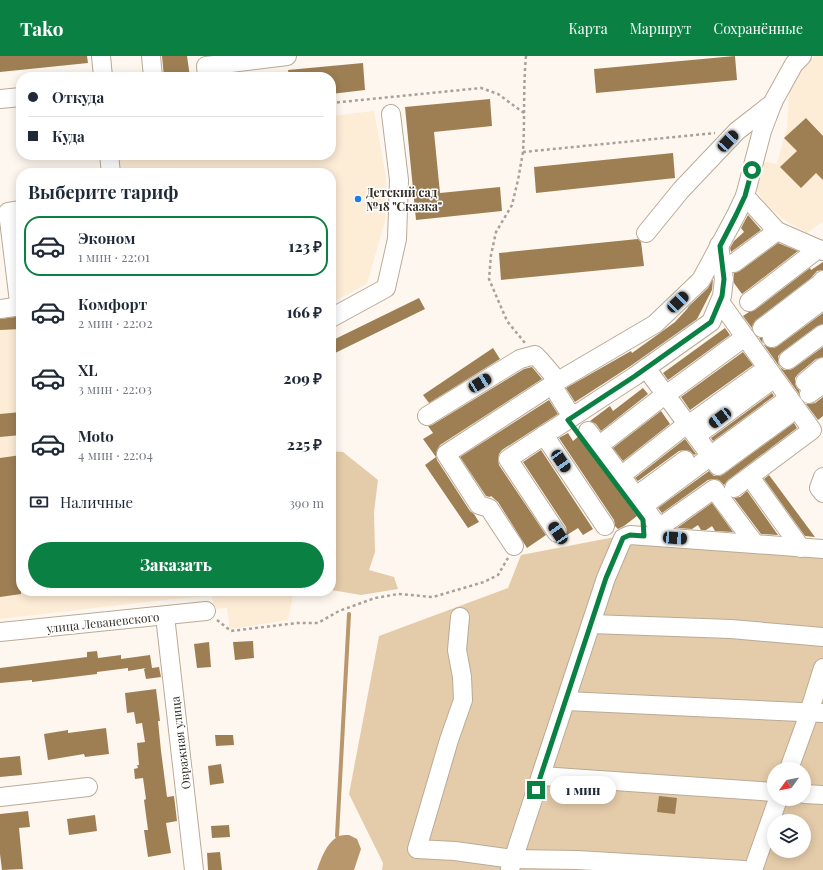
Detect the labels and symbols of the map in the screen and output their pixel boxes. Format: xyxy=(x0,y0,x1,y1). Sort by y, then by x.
car xyxy=(715,128,741,154)
route start xyxy=(743,161,761,179)
place label: Детский сад №18 "Сказка" xyxy=(366,184,442,214)
marker: Детский сад №18 "Сказка" xyxy=(353,194,363,204)
car xyxy=(665,289,691,315)
car xyxy=(467,372,493,394)
car xyxy=(707,406,733,430)
car xyxy=(549,448,573,474)
car xyxy=(546,520,570,546)
car xyxy=(663,531,687,545)
street label: улица Леваневского xyxy=(45,608,161,636)
street label: Овражная улица xyxy=(166,696,194,790)
north arrow xyxy=(767,762,811,806)
callout: 1 мин xyxy=(550,776,616,804)
route end xyxy=(527,781,545,799)

